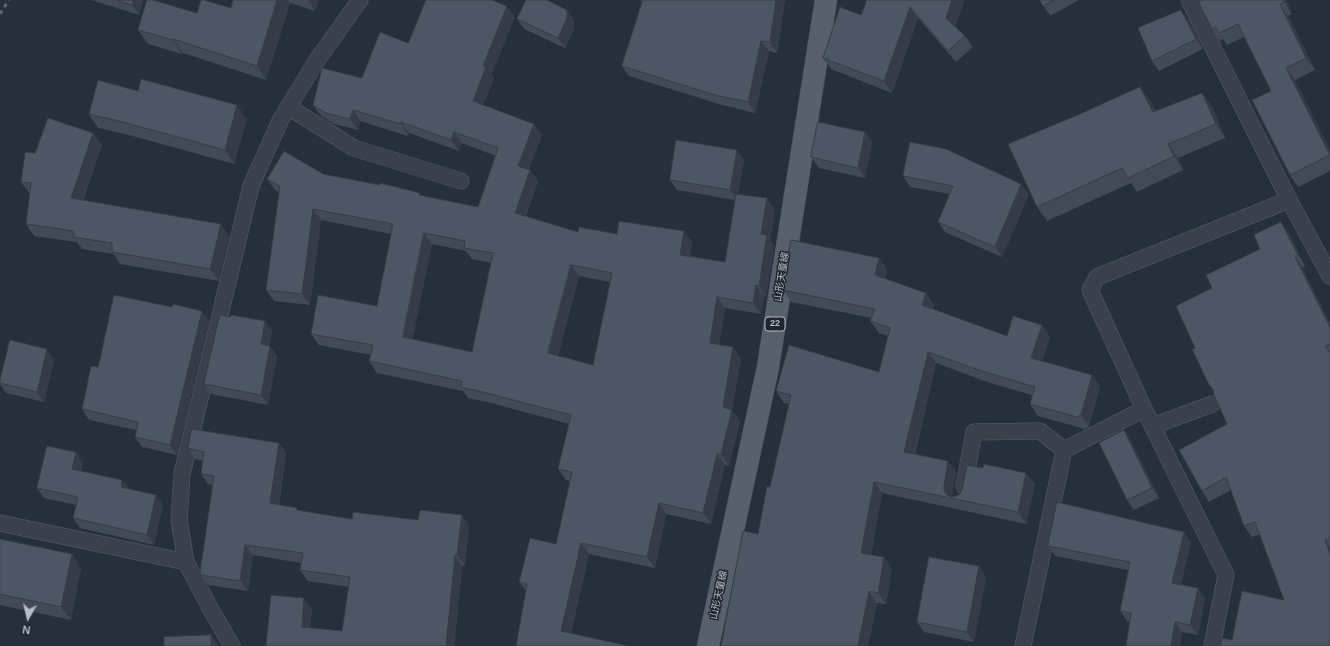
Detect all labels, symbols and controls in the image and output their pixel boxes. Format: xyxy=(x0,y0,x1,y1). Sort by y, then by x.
street label: 山形天童線 xyxy=(772,251,792,303)
road number: 22 xyxy=(765,317,785,331)
street label: 山形天童線 xyxy=(708,569,730,621)
north arrow xyxy=(8,598,48,638)
text: N xyxy=(22,623,31,636)

